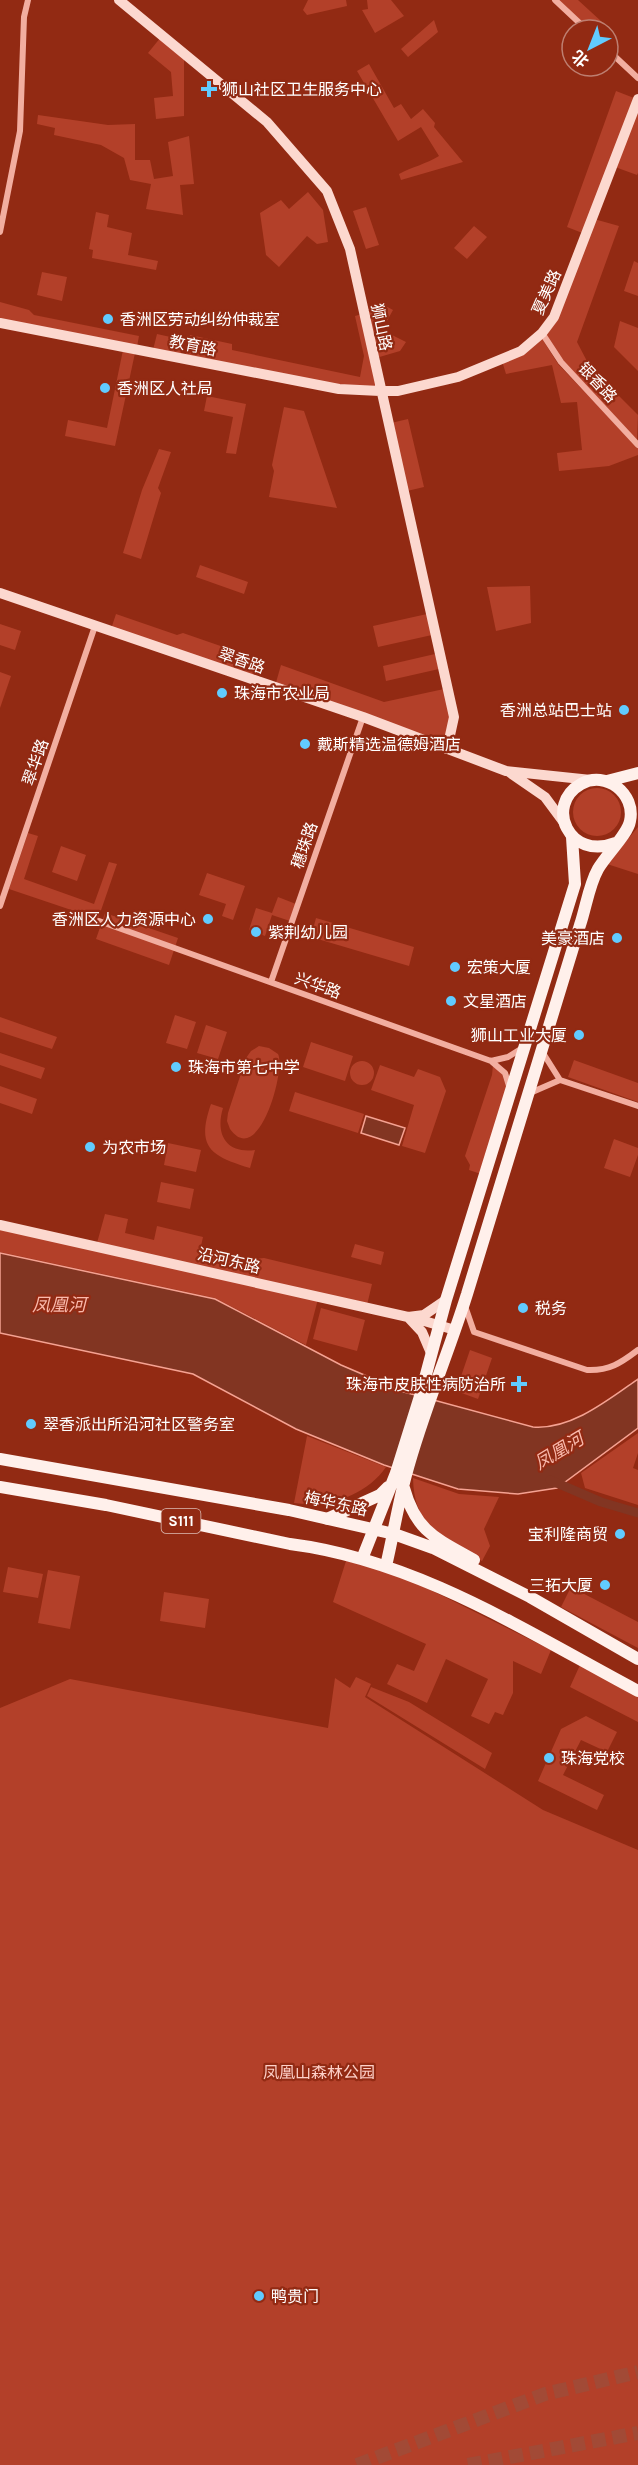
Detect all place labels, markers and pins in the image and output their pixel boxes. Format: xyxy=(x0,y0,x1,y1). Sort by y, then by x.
marker: 狮山社区卫生服务中心 xyxy=(200,80,218,98)
place label: 狮山社区卫生服务中心 xyxy=(222,80,382,99)
place label: 香洲区劳动纠纷仲裁室 xyxy=(120,310,280,329)
marker: 香洲区劳动纠纷仲裁室 xyxy=(101,312,115,326)
place label: 香洲区人社局 xyxy=(117,379,213,398)
marker: 香洲区人社局 xyxy=(98,381,112,395)
place label: 珠海市农业局 xyxy=(234,684,330,703)
marker: 珠海市农业局 xyxy=(215,686,229,700)
place label: 香洲总站巴士站 xyxy=(500,701,612,720)
marker: 香洲总站巴士站 xyxy=(617,703,631,717)
place label: 戴斯精选温德姆酒店 xyxy=(317,735,461,754)
marker: 戴斯精选温德姆酒店 xyxy=(298,737,312,751)
place label: 香洲区人力资源中心 xyxy=(52,910,196,929)
marker: 香洲区人力资源中心 xyxy=(201,912,215,926)
place label: 紫荆幼儿园 xyxy=(268,923,348,942)
marker: 紫荆幼儿园 xyxy=(249,925,263,939)
place label: 美豪酒店 xyxy=(541,929,605,948)
marker: 美豪酒店 xyxy=(610,931,624,945)
place label: 宏策大厦 xyxy=(467,958,531,977)
marker: 宏策大厦 xyxy=(448,960,462,974)
place label: 文星酒店 xyxy=(463,992,527,1011)
marker: 文星酒店 xyxy=(444,994,458,1008)
place label: 狮山工业大厦 xyxy=(471,1026,567,1045)
marker: 狮山工业大厦 xyxy=(572,1028,586,1042)
place label: 珠海市第七中学 xyxy=(188,1058,300,1077)
marker: 珠海市第七中学 xyxy=(169,1060,183,1074)
place label: 为农市场 xyxy=(102,1138,166,1157)
marker: 为农市场 xyxy=(83,1140,97,1154)
place label: 税务 xyxy=(535,1299,567,1318)
marker: 税务 xyxy=(516,1301,530,1315)
place label: 珠海市皮肤性病防治所 xyxy=(346,1375,506,1394)
marker: 珠海市皮肤性病防治所 xyxy=(510,1375,528,1393)
place label: 翠香派出所沿河社区警务室 xyxy=(43,1415,235,1434)
marker: 翠香派出所沿河社区警务室 xyxy=(24,1417,38,1431)
place label: 宝利隆商贸 xyxy=(528,1525,608,1544)
marker: 宝利隆商贸 xyxy=(613,1527,627,1541)
place label: 三拓大厦 xyxy=(529,1576,593,1595)
marker: 三拓大厦 xyxy=(598,1578,612,1592)
place label: 珠海党校 xyxy=(561,1749,625,1768)
marker: 珠海党校 xyxy=(542,1751,556,1765)
place label: 鸭贵门 xyxy=(271,2287,319,2306)
marker: 鸭贵门 xyxy=(252,2289,266,2303)

